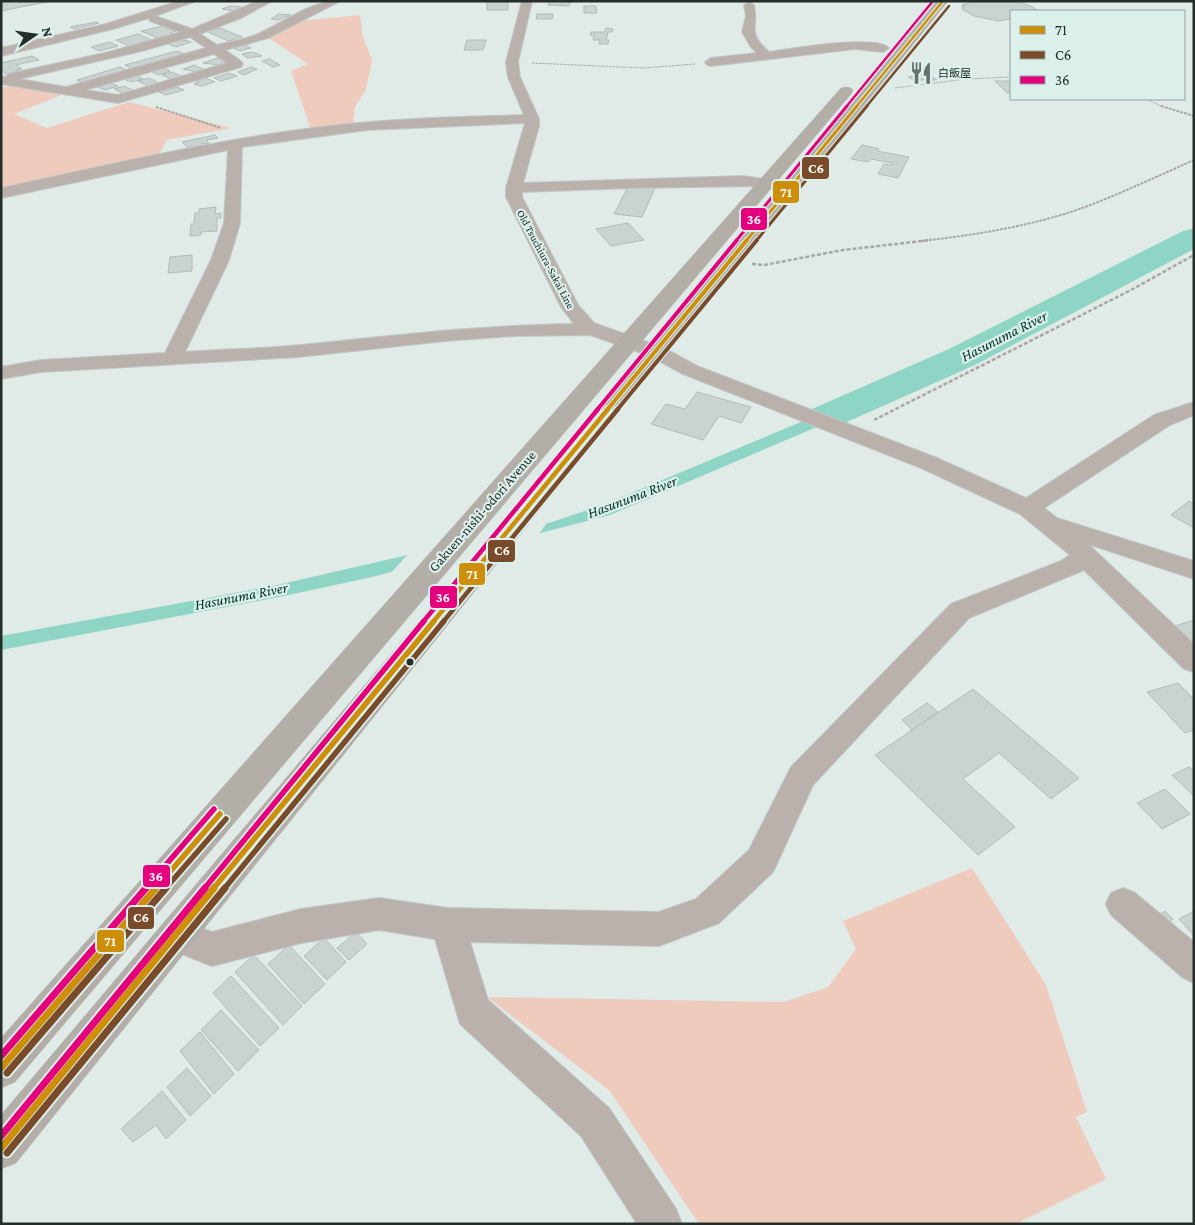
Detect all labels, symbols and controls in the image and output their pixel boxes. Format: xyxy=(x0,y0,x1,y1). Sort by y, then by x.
north arrow xyxy=(10,10,60,60)
legend xyxy=(1010,10,1185,100)
text: 71 xyxy=(1055,22,1067,38)
text: N xyxy=(39,26,57,39)
text: C6 xyxy=(1055,47,1071,63)
restaurant icon: 白飯屋 xyxy=(908,60,934,86)
place label: 白飯屋 xyxy=(938,67,971,79)
text: 36 xyxy=(1055,72,1070,88)
line badge: C6 xyxy=(801,156,830,180)
text: C6 xyxy=(808,160,824,176)
line badge: 71 xyxy=(772,180,800,204)
text: 71 xyxy=(780,184,792,200)
street label: Old Tsuchiura-Sakai Line xyxy=(515,207,577,311)
line badge: 36 xyxy=(740,207,768,231)
text: 36 xyxy=(747,211,761,227)
water label: Hasunuma River xyxy=(958,307,1050,365)
street label: Gakuen-nishi-odori Avenue xyxy=(425,447,539,575)
water label: Hasunuma River xyxy=(585,472,680,521)
line badge: C6 xyxy=(487,539,516,563)
text: C6 xyxy=(494,542,510,558)
line badge: 71 xyxy=(458,562,486,586)
text: 71 xyxy=(466,566,478,582)
water label: Hasunuma River xyxy=(193,579,290,613)
line badge: 36 xyxy=(429,585,458,609)
text: 36 xyxy=(436,589,450,605)
unlabelled marker xyxy=(405,657,415,667)
line badge: 36 xyxy=(142,864,171,888)
text: 36 xyxy=(149,868,163,884)
line badge: C6 xyxy=(127,906,155,930)
text: C6 xyxy=(133,909,149,925)
line badge: 71 xyxy=(96,929,125,953)
text: 71 xyxy=(104,933,116,949)

